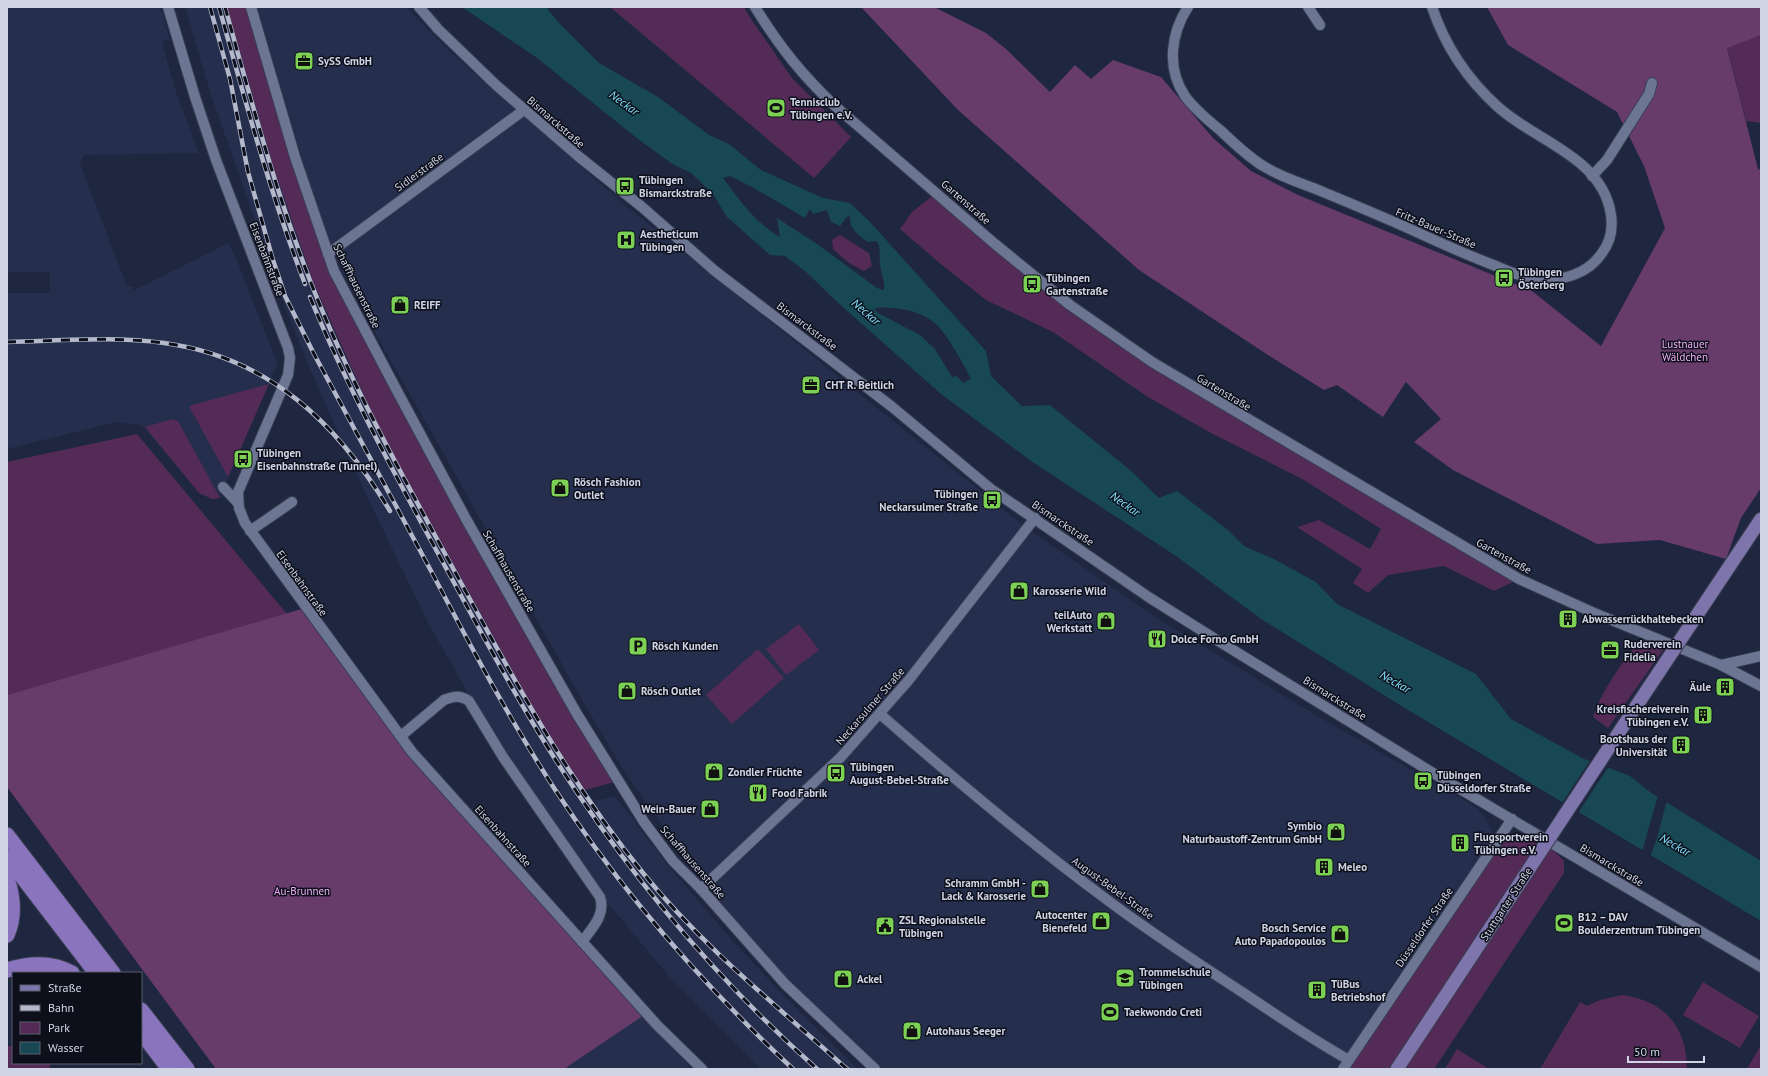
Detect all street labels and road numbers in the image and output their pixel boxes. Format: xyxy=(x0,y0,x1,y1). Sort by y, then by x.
street label: Bismarckstraße xyxy=(524,93,588,151)
street label: Sidlerstraße xyxy=(392,149,446,194)
street label: Gartenstraße xyxy=(938,177,994,228)
street label: Fritz-Bauer-Straße xyxy=(1393,205,1479,252)
street label: Eisenbahnstraße xyxy=(246,220,288,298)
street label: Schaffhausenstraße xyxy=(330,241,384,331)
street label: Bismarckstraße xyxy=(774,299,840,354)
street label: Gartenstraße xyxy=(1194,370,1254,414)
street label: Bismarckstraße xyxy=(1029,497,1097,549)
street label: Schaffhausenstraße xyxy=(480,527,538,615)
street label: Gartenstraße xyxy=(1474,535,1534,577)
street label: Eisenbahnstraße xyxy=(273,547,331,619)
street label: Neckarsulmer Straße xyxy=(833,664,908,748)
street label: Bismarckstraße xyxy=(1301,673,1370,723)
street label: Eisenbahnstraße xyxy=(472,802,535,870)
street label: Schaffhausenstraße xyxy=(657,822,729,902)
street label: Bismarckstraße xyxy=(1578,840,1647,890)
street label: August-Bebel-Straße xyxy=(1069,854,1157,923)
street label: Stuttgarter Straße xyxy=(1477,864,1535,943)
street label: Düsseldorfer Straße xyxy=(1392,884,1456,970)

